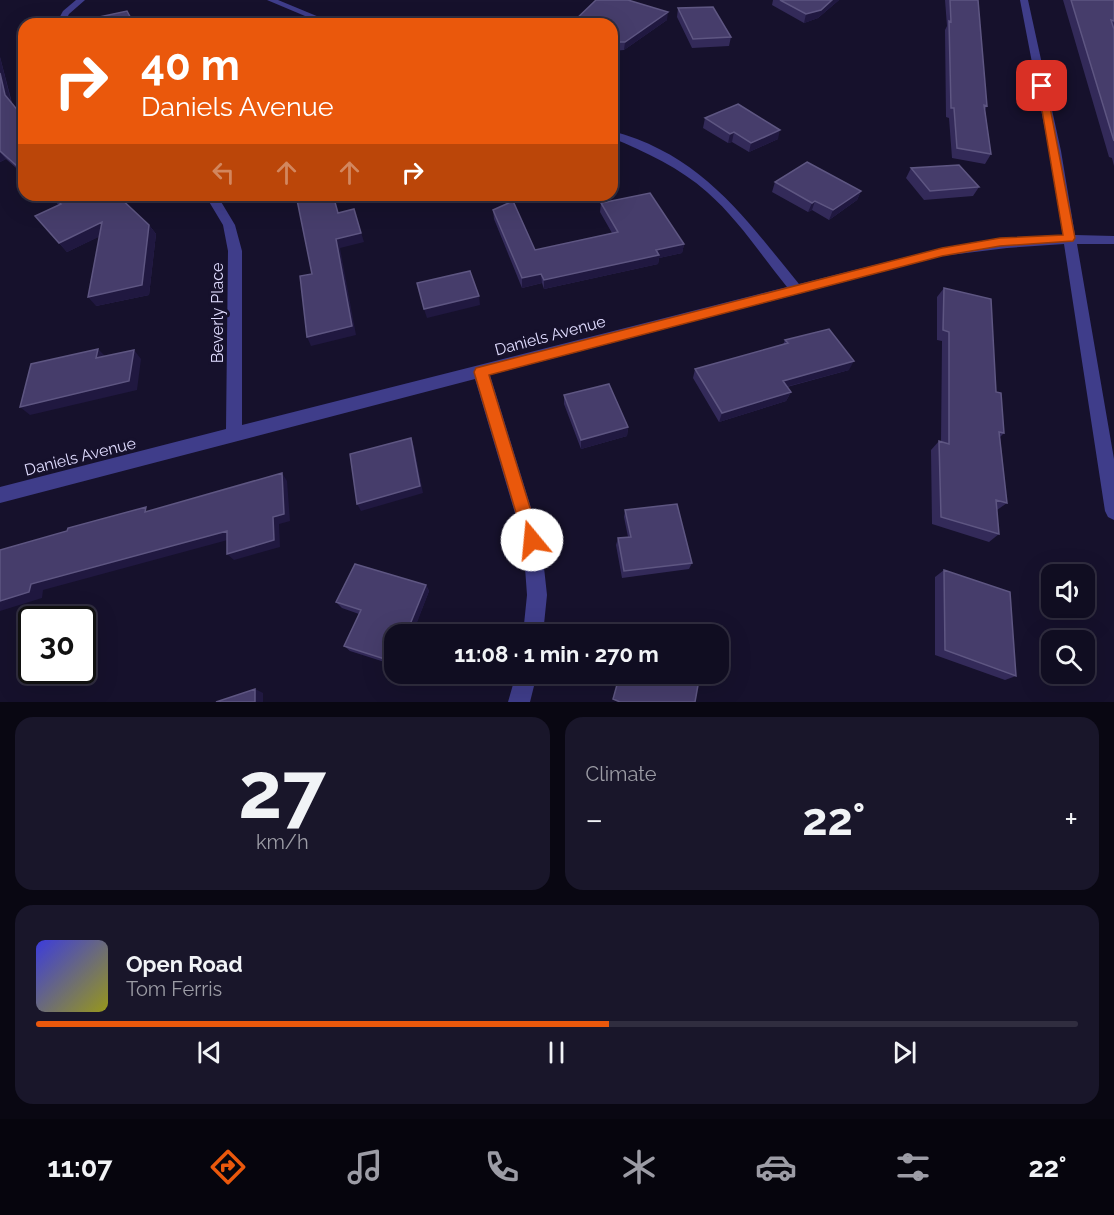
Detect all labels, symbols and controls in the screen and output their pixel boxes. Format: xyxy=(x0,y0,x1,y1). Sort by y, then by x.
text: 40 m xyxy=(141,41,240,90)
icon: right xyxy=(42,42,120,120)
pin xyxy=(1016,60,1067,111)
icon: arrive xyxy=(1025,69,1058,102)
text: Daniels Avenue xyxy=(141,91,334,122)
icon: left xyxy=(207,156,240,189)
icon: ahead xyxy=(270,156,303,189)
icon: ahead xyxy=(333,156,366,189)
icon: right xyxy=(396,156,429,189)
street label: Beverly Place xyxy=(208,263,227,363)
street label: Daniels Avenue xyxy=(493,312,608,359)
street label: Daniels Avenue xyxy=(22,433,138,480)
position arrow xyxy=(500,508,564,572)
map controls xyxy=(1041,564,1095,684)
button: sound xyxy=(1041,564,1095,618)
speed limit sign: 30 xyxy=(18,606,96,684)
button: search xyxy=(1041,630,1095,684)
text: 11:08 · 1 min · 270 m xyxy=(454,641,659,667)
text: 27 xyxy=(238,745,326,836)
text: Climate xyxy=(586,762,657,786)
text: 22° xyxy=(802,793,865,846)
text: − xyxy=(586,800,603,839)
text: + xyxy=(1064,800,1078,839)
text: km/h xyxy=(256,830,309,854)
text: Open Road xyxy=(126,951,243,977)
text: Tom Ferris xyxy=(126,977,222,1001)
icon: previous xyxy=(193,1036,226,1069)
icon: pause xyxy=(540,1036,573,1069)
icon: next xyxy=(888,1036,921,1069)
icon: directions xyxy=(207,1146,249,1188)
icon: music xyxy=(344,1146,386,1188)
icon: phone xyxy=(481,1146,523,1188)
icon: climate xyxy=(618,1146,660,1188)
icon: car xyxy=(755,1146,797,1188)
icon: filters xyxy=(892,1146,934,1188)
text: 11:07 xyxy=(47,1152,113,1183)
text: 22° xyxy=(1029,1152,1067,1183)

